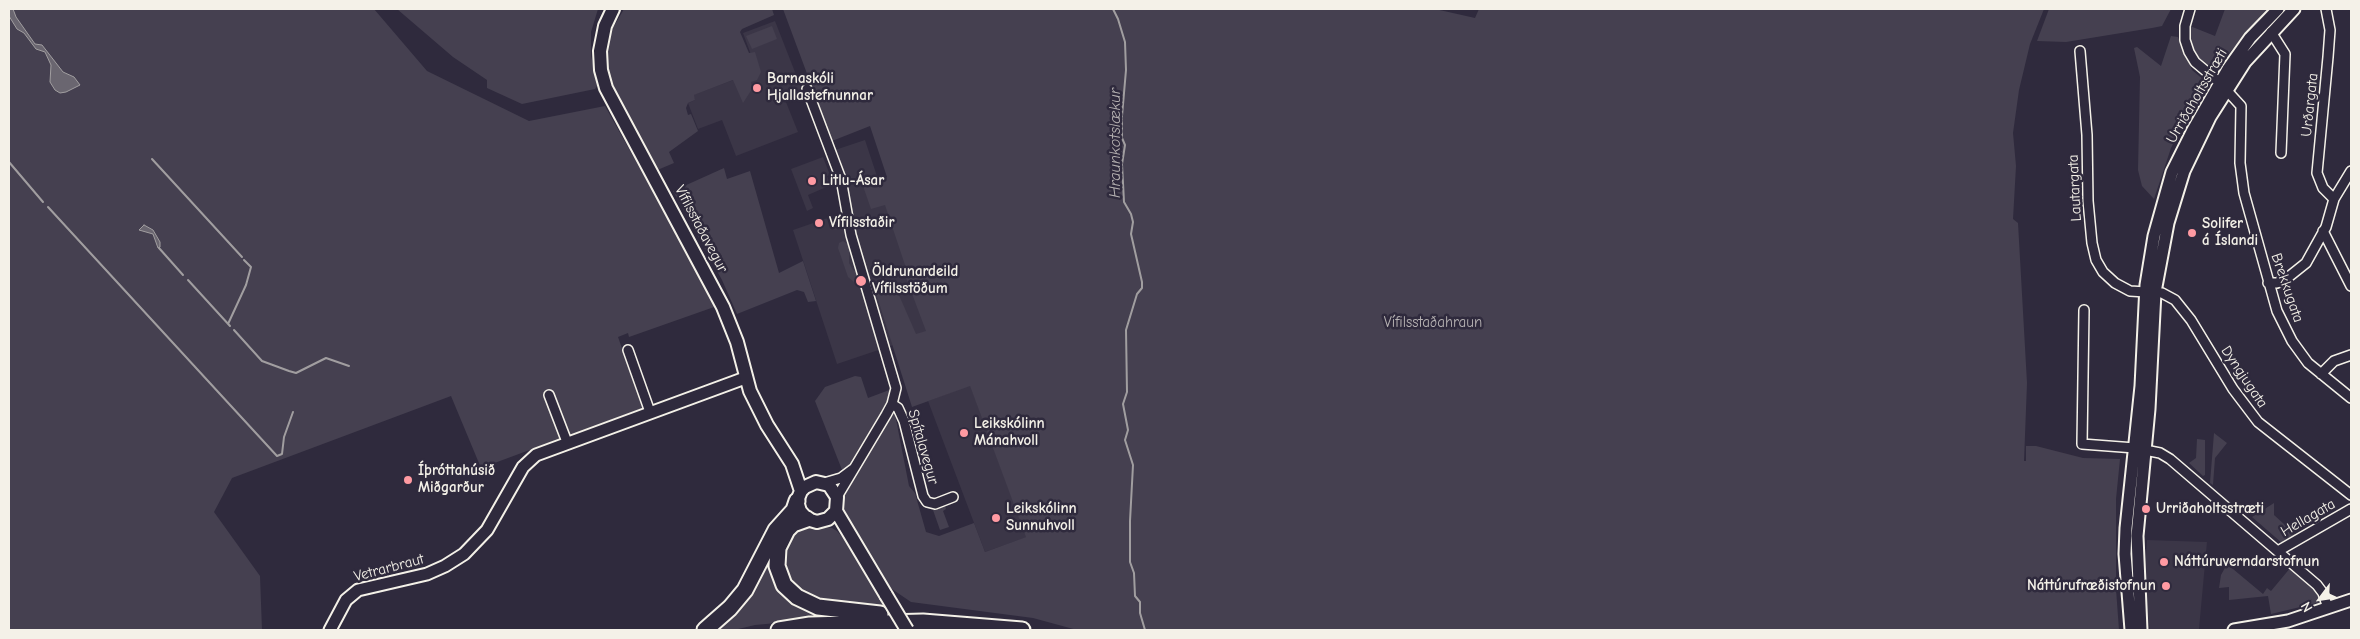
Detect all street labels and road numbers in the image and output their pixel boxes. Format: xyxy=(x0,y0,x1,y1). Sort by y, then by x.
street label: Urriðaholtsstræti xyxy=(2163,45,2231,147)
street label: Urðargata xyxy=(2298,72,2322,138)
street label: Lautargata xyxy=(2064,154,2086,222)
street label: Vífilsstaðavegur xyxy=(670,182,732,276)
street label: Brekkugata xyxy=(2267,251,2307,325)
street label: Dyngjugata xyxy=(2217,343,2271,411)
street label: Spítalavegur xyxy=(904,407,942,487)
street label: Hellagata xyxy=(2278,495,2338,541)
street label: Vetrarbraut xyxy=(352,550,426,586)

